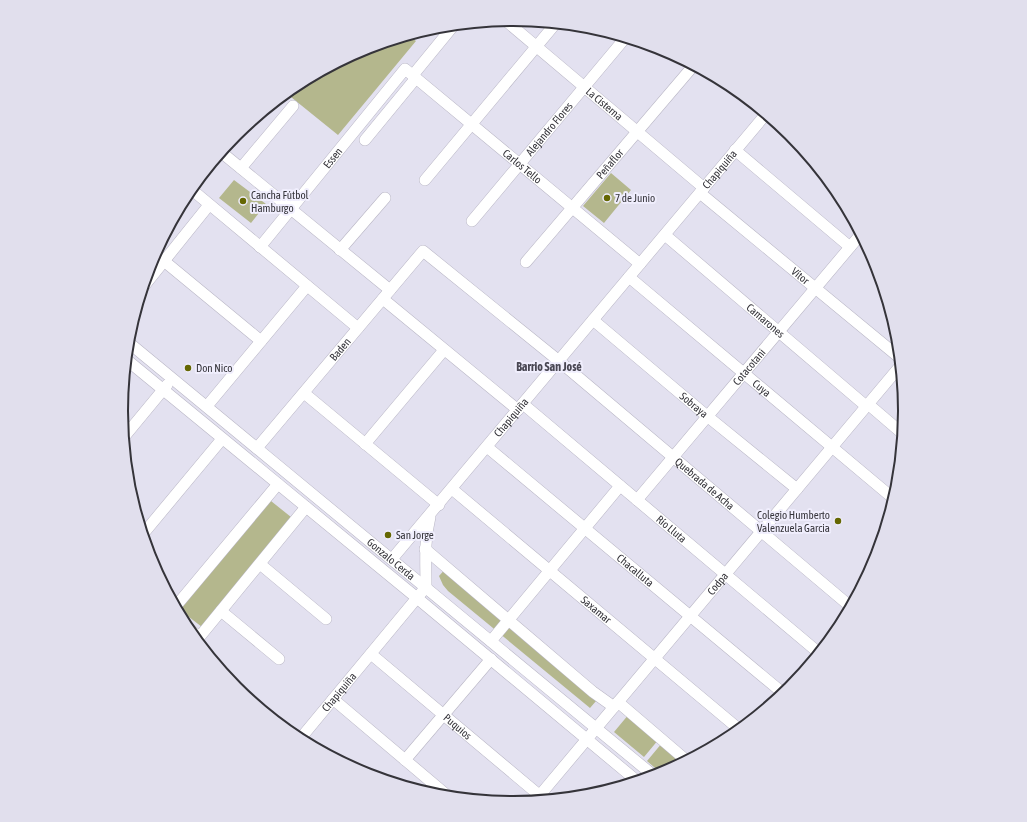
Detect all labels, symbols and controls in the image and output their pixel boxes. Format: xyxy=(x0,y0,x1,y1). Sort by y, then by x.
street label: La Cisterna xyxy=(584,85,625,123)
street label: Alejandro Flores xyxy=(523,100,575,158)
street label: Essen xyxy=(321,145,344,170)
street label: Peñaflor xyxy=(594,146,626,181)
street label: Carlos Tello xyxy=(500,147,544,186)
street label: Chapiquiña xyxy=(700,148,739,191)
place label: Cancha Fútbol Hamburgo xyxy=(251,189,309,214)
place label: 7 de Junio xyxy=(615,192,655,204)
marker: 7 de Junio xyxy=(602,193,612,203)
marker: Cancha Fútbol Hamburgo xyxy=(238,196,248,206)
street label: Vítor xyxy=(789,265,812,287)
street label: Camarones xyxy=(744,301,787,340)
street label: Baden xyxy=(327,336,353,363)
street label: Cotacotani xyxy=(730,346,768,388)
district label: Barrio San José xyxy=(516,360,582,374)
place label: Don Nico xyxy=(196,362,232,374)
marker: Don Nico xyxy=(183,363,193,373)
street label: Cuya xyxy=(750,377,773,399)
street label: Sobraya xyxy=(678,390,710,420)
street label: Chapiquiña xyxy=(491,396,531,439)
street label: Quebrada de Acha xyxy=(673,455,737,512)
place label: Colegio Humberto Valenzuela Garcia xyxy=(757,509,830,534)
street label: Río Lluta xyxy=(654,513,689,545)
marker: Colegio Humberto Valenzuela Garcia xyxy=(833,516,843,526)
place label: San Jorge xyxy=(396,529,434,541)
marker: San Jorge xyxy=(383,530,393,540)
street label: Gonzalo Cerda xyxy=(365,536,417,582)
street label: Chacalluta xyxy=(615,552,656,589)
street label: Codpa xyxy=(705,570,730,597)
street label: Saxamar xyxy=(579,594,614,626)
street label: Chapiquiña xyxy=(319,670,358,714)
street label: Puquios xyxy=(441,711,474,742)

